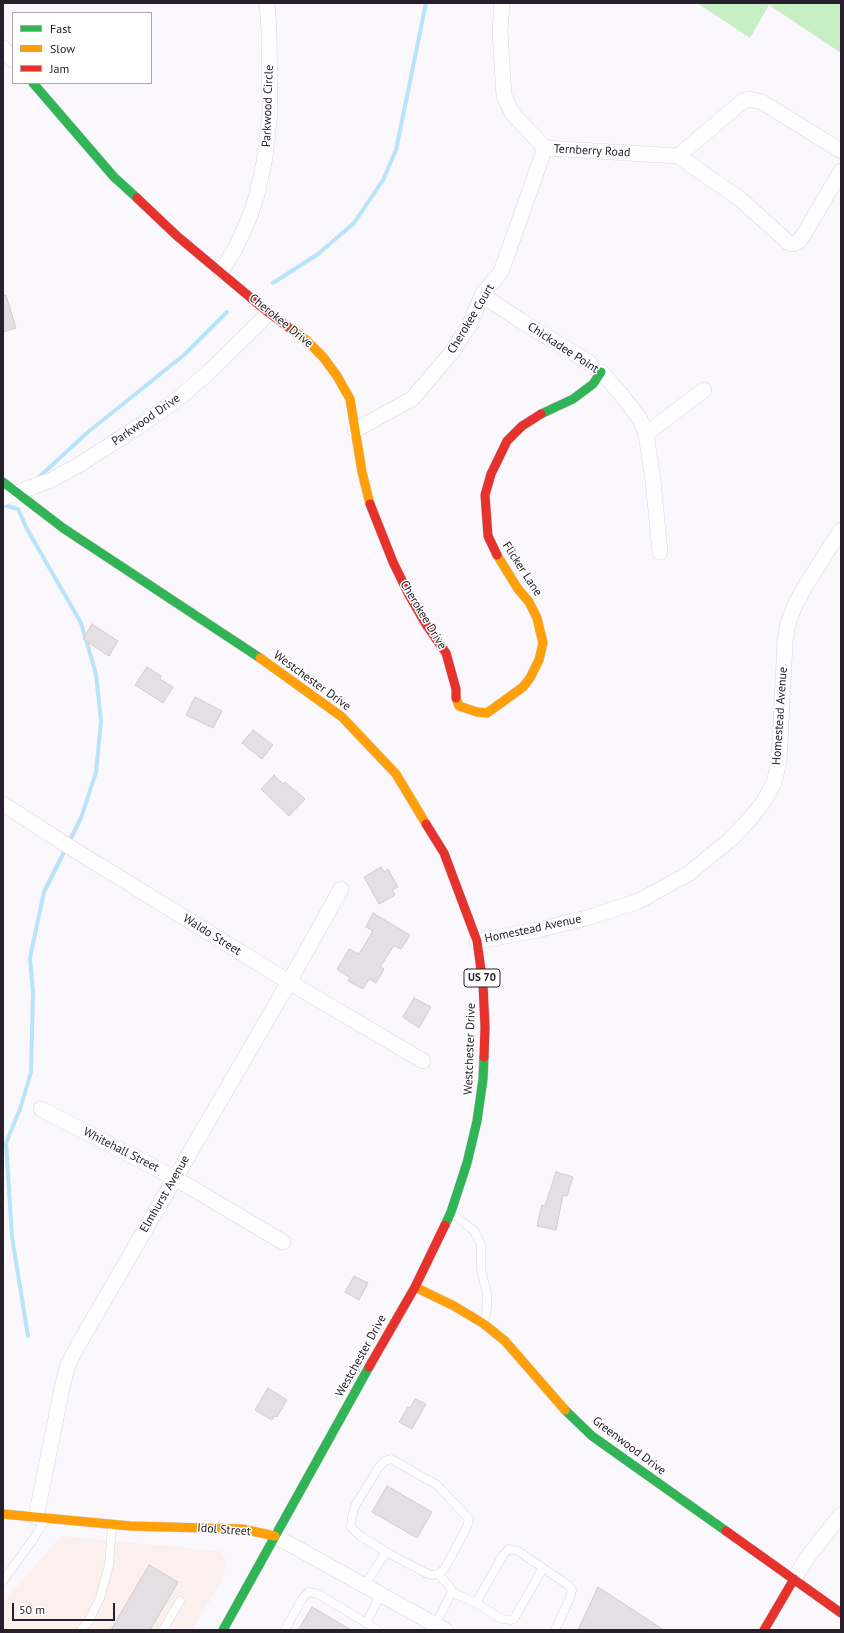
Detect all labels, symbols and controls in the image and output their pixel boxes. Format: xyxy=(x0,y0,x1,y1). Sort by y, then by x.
legend xyxy=(12,12,152,84)
text: Fast xyxy=(50,21,71,36)
text: Slow xyxy=(50,41,75,56)
text: Jam xyxy=(50,61,69,76)
street label: Parkwood Circle xyxy=(259,65,277,147)
street label: Ternberry Road xyxy=(553,142,631,160)
street label: Cherokee Court xyxy=(445,282,497,356)
street label: Cherokee Drive xyxy=(246,291,316,351)
street label: Chickadee Point xyxy=(525,320,601,376)
street label: Parkwood Drive xyxy=(109,391,183,449)
street label: Flicker Lane xyxy=(499,539,545,599)
street label: Cherokee Drive xyxy=(397,578,449,652)
street label: Westchester Drive xyxy=(271,648,353,714)
street label: Homestead Avenue xyxy=(769,666,791,766)
street label: Waldo Street xyxy=(180,912,244,958)
street label: Homestead Avenue xyxy=(483,912,583,946)
road number: US 70 xyxy=(464,969,500,987)
street label: Westchester Drive xyxy=(461,1003,479,1095)
street label: Whitehall Street xyxy=(81,1125,161,1175)
street label: Elmhurst Avenue xyxy=(137,1153,193,1235)
street label: Westchester Drive xyxy=(332,1312,390,1400)
street label: Greenwood Drive xyxy=(589,1414,669,1478)
street label: Idol Street xyxy=(197,1521,251,1539)
scale bar xyxy=(14,1595,117,1621)
text: 50 m xyxy=(19,1602,45,1617)

